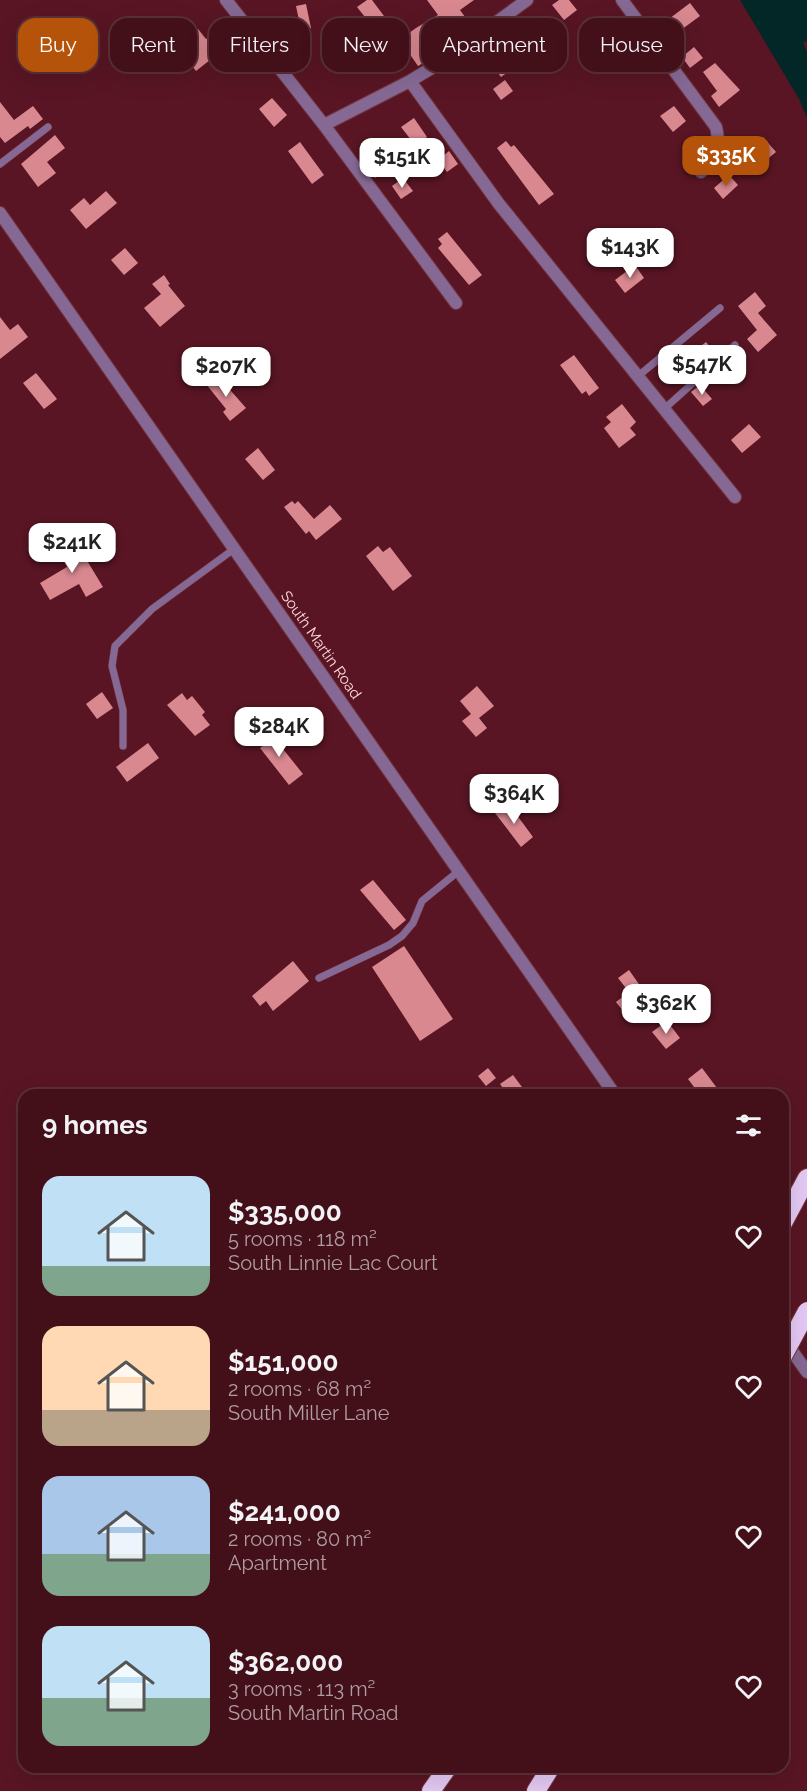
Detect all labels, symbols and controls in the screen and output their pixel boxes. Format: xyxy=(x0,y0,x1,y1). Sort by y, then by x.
chip: Buy xyxy=(18,18,98,72)
chip: Rent xyxy=(110,18,197,72)
chip: Filters xyxy=(209,18,310,72)
chip: New xyxy=(322,18,409,72)
chip: Apartment xyxy=(421,18,567,72)
chip: House xyxy=(579,18,684,72)
pin: $335K xyxy=(684,136,768,187)
pin: $151K xyxy=(360,138,444,189)
text: $335K xyxy=(696,143,756,167)
text: $151K xyxy=(374,145,430,169)
pin: $143K xyxy=(588,228,672,279)
text: $143K xyxy=(601,235,659,259)
pin: $547K xyxy=(660,345,744,396)
pin: $207K xyxy=(184,347,268,398)
text: $547K xyxy=(672,352,732,376)
text: $207K xyxy=(196,354,256,378)
pin: $241K xyxy=(30,523,114,574)
text: $241K xyxy=(43,530,101,554)
street label: South Martin Road xyxy=(277,587,365,703)
pin: $284K xyxy=(237,707,321,758)
text: $284K xyxy=(249,714,309,738)
pin: $364K xyxy=(472,774,556,825)
text: $364K xyxy=(484,781,544,805)
pin: $362K xyxy=(624,984,708,1035)
text: $362K xyxy=(636,991,696,1015)
icon: filters xyxy=(732,1109,765,1142)
text: 9 homes xyxy=(42,1110,148,1140)
text: $335,000 xyxy=(228,1197,342,1227)
icon: home xyxy=(90,1200,162,1272)
icon: heart xyxy=(732,1220,765,1253)
text: 5 rooms · 118 m² xyxy=(228,1227,377,1251)
text: South Linnie Lac Court xyxy=(228,1251,438,1275)
text: $151,000 xyxy=(228,1347,339,1377)
icon: home xyxy=(90,1350,162,1422)
icon: heart xyxy=(732,1370,765,1403)
text: 2 rooms · 68 m² xyxy=(228,1377,371,1401)
text: South Miller Lane xyxy=(228,1401,390,1425)
text: $241,000 xyxy=(228,1497,341,1527)
icon: home xyxy=(90,1500,162,1572)
icon: heart xyxy=(732,1520,765,1553)
text: 2 rooms · 80 m² xyxy=(228,1527,371,1551)
text: Apartment xyxy=(228,1551,327,1575)
text: $362,000 xyxy=(228,1647,343,1677)
icon: home xyxy=(90,1650,162,1722)
icon: heart xyxy=(732,1670,765,1703)
text: 3 rooms · 113 m² xyxy=(228,1677,375,1701)
text: South Martin Road xyxy=(228,1701,399,1725)

